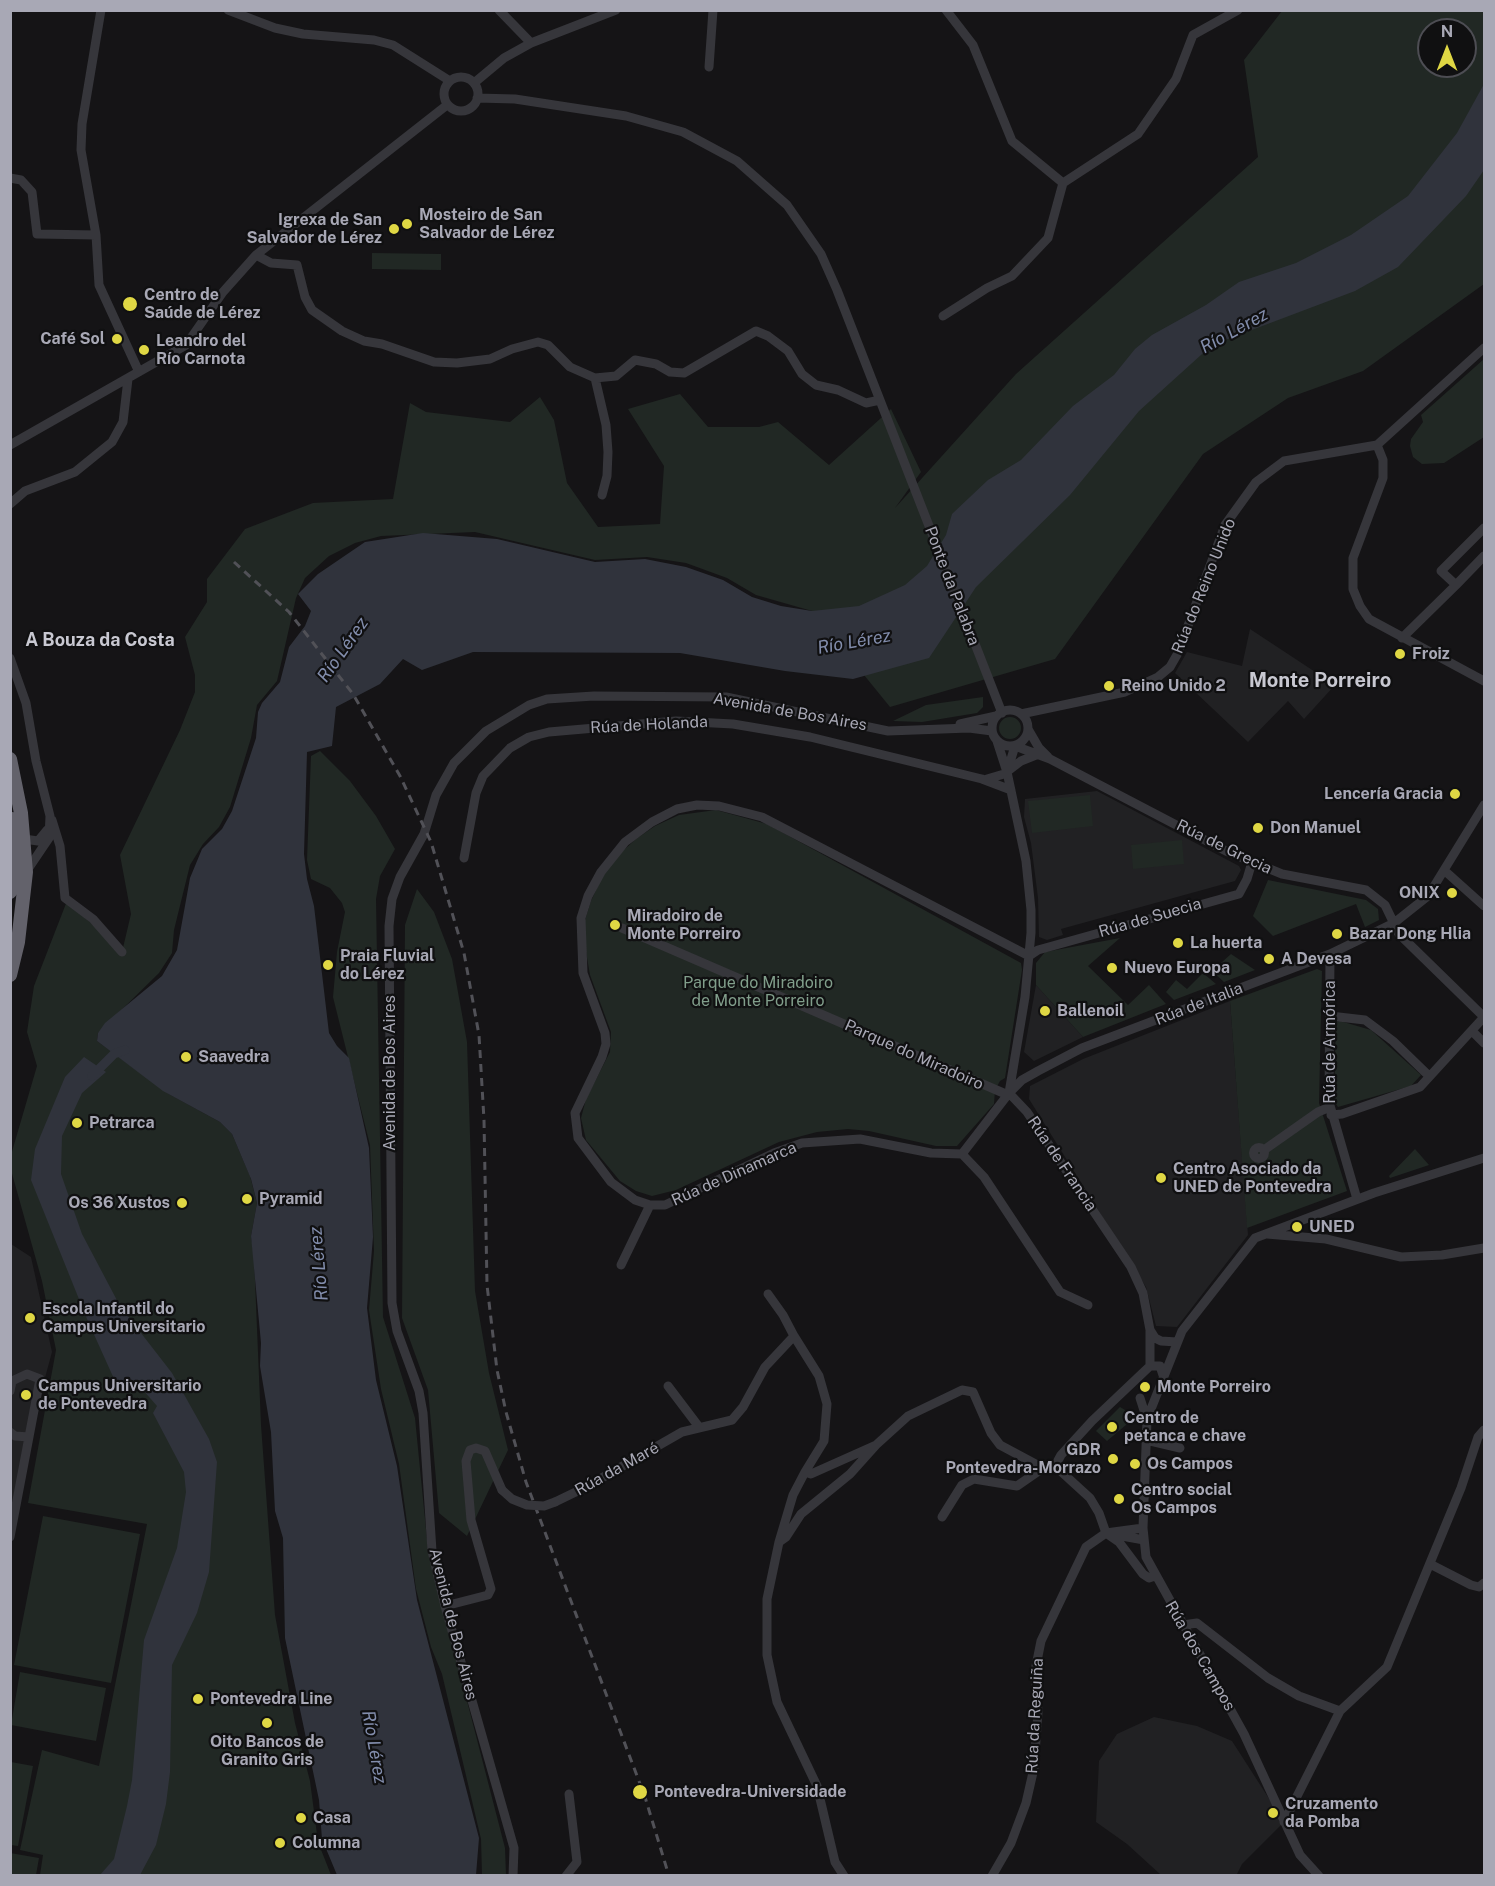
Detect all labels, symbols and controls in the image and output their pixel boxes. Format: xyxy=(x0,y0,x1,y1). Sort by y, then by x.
north arrow xyxy=(1417,18,1477,78)
text: N xyxy=(1441,22,1453,41)
place label: Mosteiro de San Salvador de Lérez xyxy=(419,205,555,243)
place label: Igrexa de San Salvador de Lérez xyxy=(246,210,382,248)
marker: Mosteiro de San Salvador de Lérez xyxy=(400,217,414,231)
marker: Igrexa de San Salvador de Lérez xyxy=(387,222,401,236)
place label: Centro de Saúde de Lérez xyxy=(144,285,261,323)
marker: Centro de Saúde de Lérez xyxy=(121,295,139,313)
water label: Río Lérez xyxy=(1196,304,1272,358)
place label: Café Sol xyxy=(40,329,105,349)
place label: Leandro del Río Carnota xyxy=(156,331,246,369)
marker: Café Sol xyxy=(110,332,124,346)
marker: Leandro del Río Carnota xyxy=(137,343,151,357)
street label: Rúa do Reino Unido xyxy=(1168,516,1240,656)
street label: Ponte da Palabra xyxy=(920,524,984,648)
water label: Río Lérez xyxy=(313,613,373,687)
water label: Río Lérez xyxy=(816,625,892,659)
district label: A Bouza da Costa xyxy=(25,629,175,651)
place label: Froiz xyxy=(1412,644,1450,664)
marker: Froiz xyxy=(1393,647,1407,661)
district label: Monte Porreiro xyxy=(1249,669,1391,693)
place label: Reino Unido 2 xyxy=(1121,676,1226,696)
marker: Reino Unido 2 xyxy=(1102,679,1116,693)
street label: Avenida de Bos Aires xyxy=(712,689,868,735)
street label: Rúa de Holanda xyxy=(590,712,708,738)
place label: Lencería Gracia xyxy=(1324,784,1443,804)
marker: Lencería Gracia xyxy=(1448,787,1462,801)
street label: Rúa de Grecia xyxy=(1173,816,1275,878)
place label: Don Manuel xyxy=(1270,818,1361,838)
marker: Don Manuel xyxy=(1251,821,1265,835)
place label: ONIX xyxy=(1399,883,1440,903)
marker: ONIX xyxy=(1445,886,1459,900)
street label: Rúa de Suecia xyxy=(1097,894,1203,942)
place label: Miradoiro de Monte Porreiro xyxy=(627,906,741,944)
marker: Miradoiro de Monte Porreiro xyxy=(608,918,622,932)
place label: Bazar Dong Hlia xyxy=(1349,924,1471,944)
marker: Bazar Dong Hlia xyxy=(1330,927,1344,941)
place label: La huerta xyxy=(1190,933,1262,953)
marker: La huerta xyxy=(1171,936,1185,950)
place label: Praia Fluvial do Lérez xyxy=(340,946,434,984)
place label: A Devesa xyxy=(1281,949,1352,969)
marker: A Devesa xyxy=(1262,952,1276,966)
marker: Praia Fluvial do Lérez xyxy=(321,958,335,972)
place label: Nuevo Europa xyxy=(1124,958,1230,978)
marker: Nuevo Europa xyxy=(1105,961,1119,975)
park label: Parque do Miradoiro de Monte Porreiro xyxy=(683,973,833,1011)
street label: Rúa de Italia xyxy=(1152,979,1246,1029)
street label: Rúa de Armórica xyxy=(1320,980,1340,1104)
street label: Avenida de Bos Aires xyxy=(380,995,400,1151)
place label: Ballenoil xyxy=(1057,1001,1124,1021)
marker: Ballenoil xyxy=(1038,1004,1052,1018)
street label: Parque do Miradoiro xyxy=(842,1016,986,1094)
place label: Saavedra xyxy=(198,1047,269,1067)
marker: Saavedra xyxy=(179,1050,193,1064)
place label: Petrarca xyxy=(89,1113,155,1133)
street label: Rúa de Francia xyxy=(1023,1113,1101,1215)
marker: Petrarca xyxy=(70,1116,84,1130)
street label: Rúa de Dinamarca xyxy=(669,1138,799,1210)
place label: Centro Asociado da UNED de Pontevedra xyxy=(1173,1159,1332,1197)
marker: Centro Asociado da UNED de Pontevedra xyxy=(1154,1171,1168,1185)
place label: Pyramid xyxy=(259,1189,323,1209)
marker: Pyramid xyxy=(240,1192,254,1206)
place label: Os 36 Xustos xyxy=(68,1193,170,1213)
marker: Os 36 Xustos xyxy=(175,1196,189,1210)
place label: UNED xyxy=(1309,1217,1355,1237)
marker: UNED xyxy=(1290,1220,1304,1234)
water label: Río Lérez xyxy=(305,1226,333,1302)
place label: Escola Infantil do Campus Universitario xyxy=(42,1299,206,1337)
marker: Escola Infantil do Campus Universitario xyxy=(23,1311,37,1325)
place label: Campus Universitario de Pontevedra xyxy=(38,1376,202,1414)
place label: Monte Porreiro xyxy=(1157,1377,1271,1397)
marker: Monte Porreiro xyxy=(1138,1380,1152,1394)
marker: Campus Universitario de Pontevedra xyxy=(19,1388,33,1402)
place label: Centro de petanca e chave xyxy=(1124,1408,1246,1446)
marker: Centro de petanca e chave xyxy=(1105,1420,1119,1434)
street label: Rúa da Maré xyxy=(572,1438,662,1500)
place label: GDR Pontevedra-Morrazo xyxy=(945,1440,1101,1478)
marker: GDR Pontevedra-Morrazo xyxy=(1106,1452,1120,1466)
place label: Os Campos xyxy=(1147,1454,1233,1474)
marker: Os Campos xyxy=(1128,1457,1142,1471)
place label: Centro social Os Campos xyxy=(1131,1480,1232,1518)
marker: Centro social Os Campos xyxy=(1112,1492,1126,1506)
street label: Avenida de Bos Aires xyxy=(425,1546,481,1702)
street label: Rúa dos Campos xyxy=(1161,1598,1239,1714)
street label: Rúa da Reguiña xyxy=(1022,1658,1048,1774)
place label: Pontevedra Line xyxy=(210,1689,332,1709)
marker: Pontevedra Line xyxy=(191,1692,205,1706)
water label: Río Lérez xyxy=(357,1709,391,1785)
marker: Oito Bancos de Granito Gris xyxy=(260,1716,274,1730)
place label: Oito Bancos de Granito Gris xyxy=(210,1732,324,1770)
place label: Pontevedra-Universidade xyxy=(654,1782,846,1802)
marker: Pontevedra-Universidade xyxy=(631,1783,649,1801)
place label: Cruzamento da Pomba xyxy=(1285,1794,1378,1832)
marker: Cruzamento da Pomba xyxy=(1266,1806,1280,1820)
place label: Casa xyxy=(313,1808,351,1828)
marker: Casa xyxy=(294,1811,308,1825)
place label: Columna xyxy=(292,1833,360,1853)
marker: Columna xyxy=(273,1836,287,1850)

